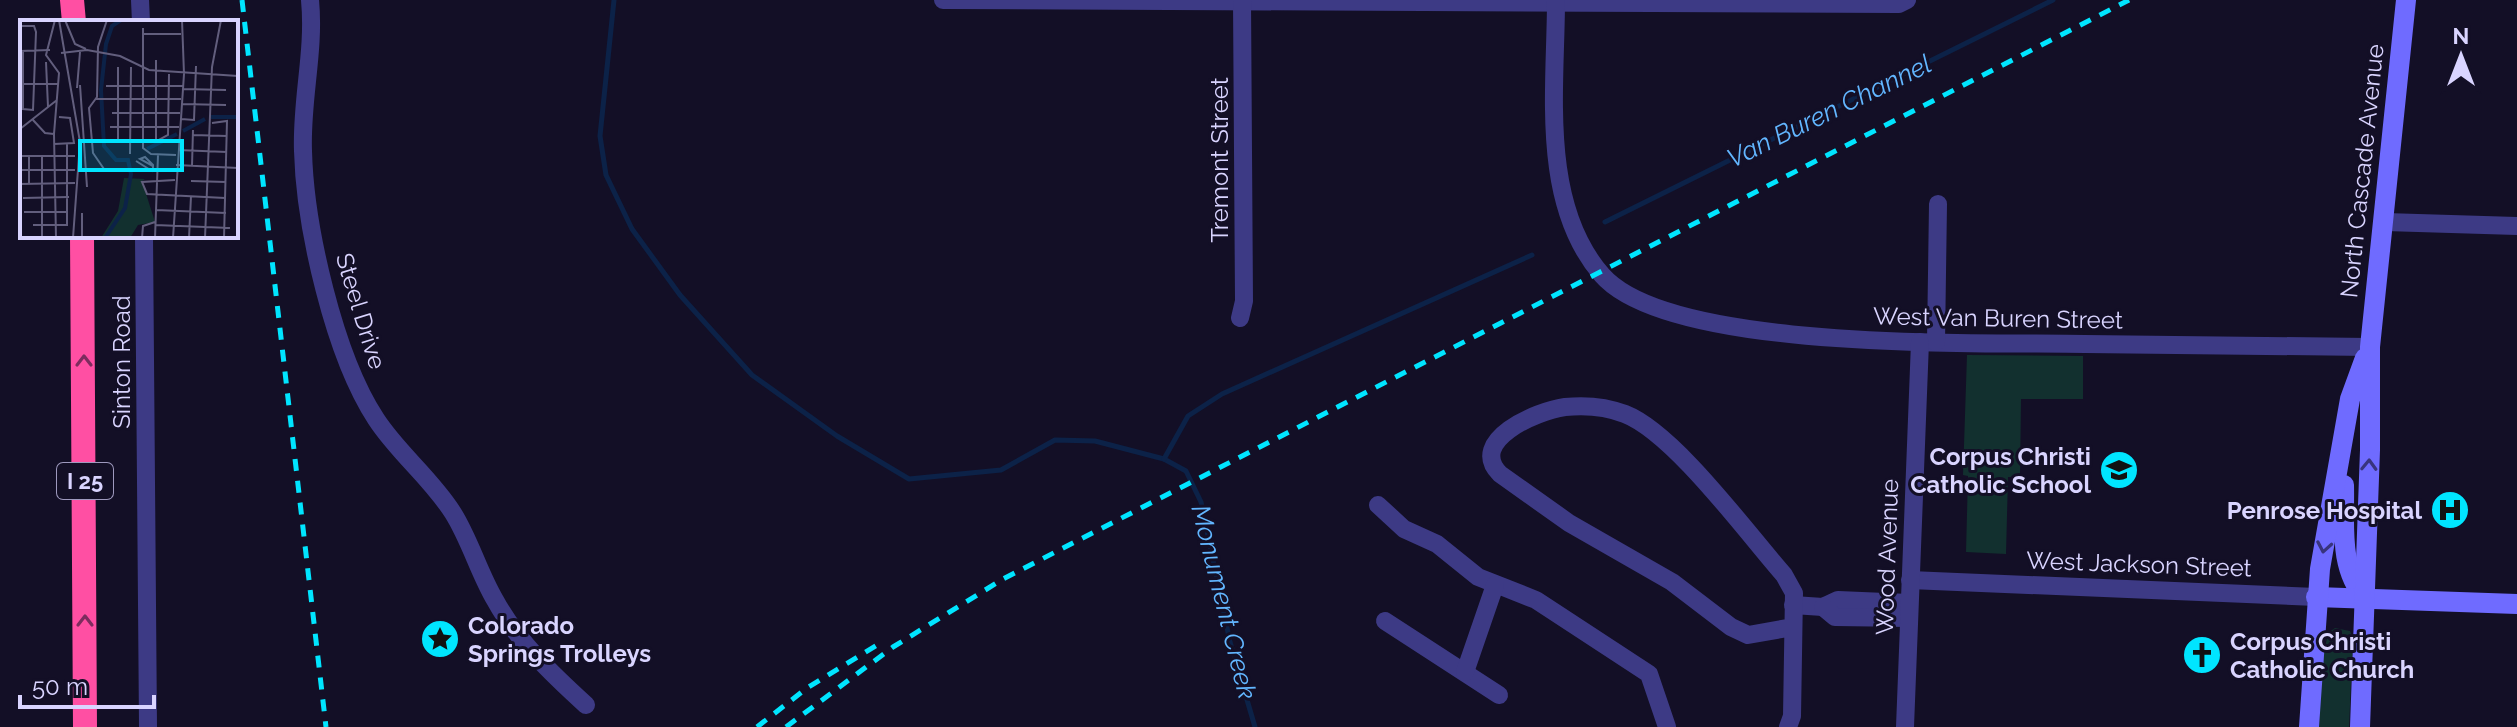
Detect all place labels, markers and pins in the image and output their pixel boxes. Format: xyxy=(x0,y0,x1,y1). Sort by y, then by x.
place label: Corpus Christi Catholic School xyxy=(1910,442,2091,499)
school or university icon: Corpus Christi Catholic School xyxy=(2098,449,2140,491)
hospital icon: Penrose Hospital xyxy=(2429,489,2471,531)
place label: Penrose Hospital xyxy=(2227,496,2422,525)
place label: Colorado Springs Trolleys xyxy=(468,611,651,668)
place icon: Colorado Springs Trolleys xyxy=(419,618,461,660)
place label: Corpus Christi Catholic Church xyxy=(2230,627,2414,684)
church icon: Corpus Christi Catholic Church xyxy=(2181,634,2223,676)

